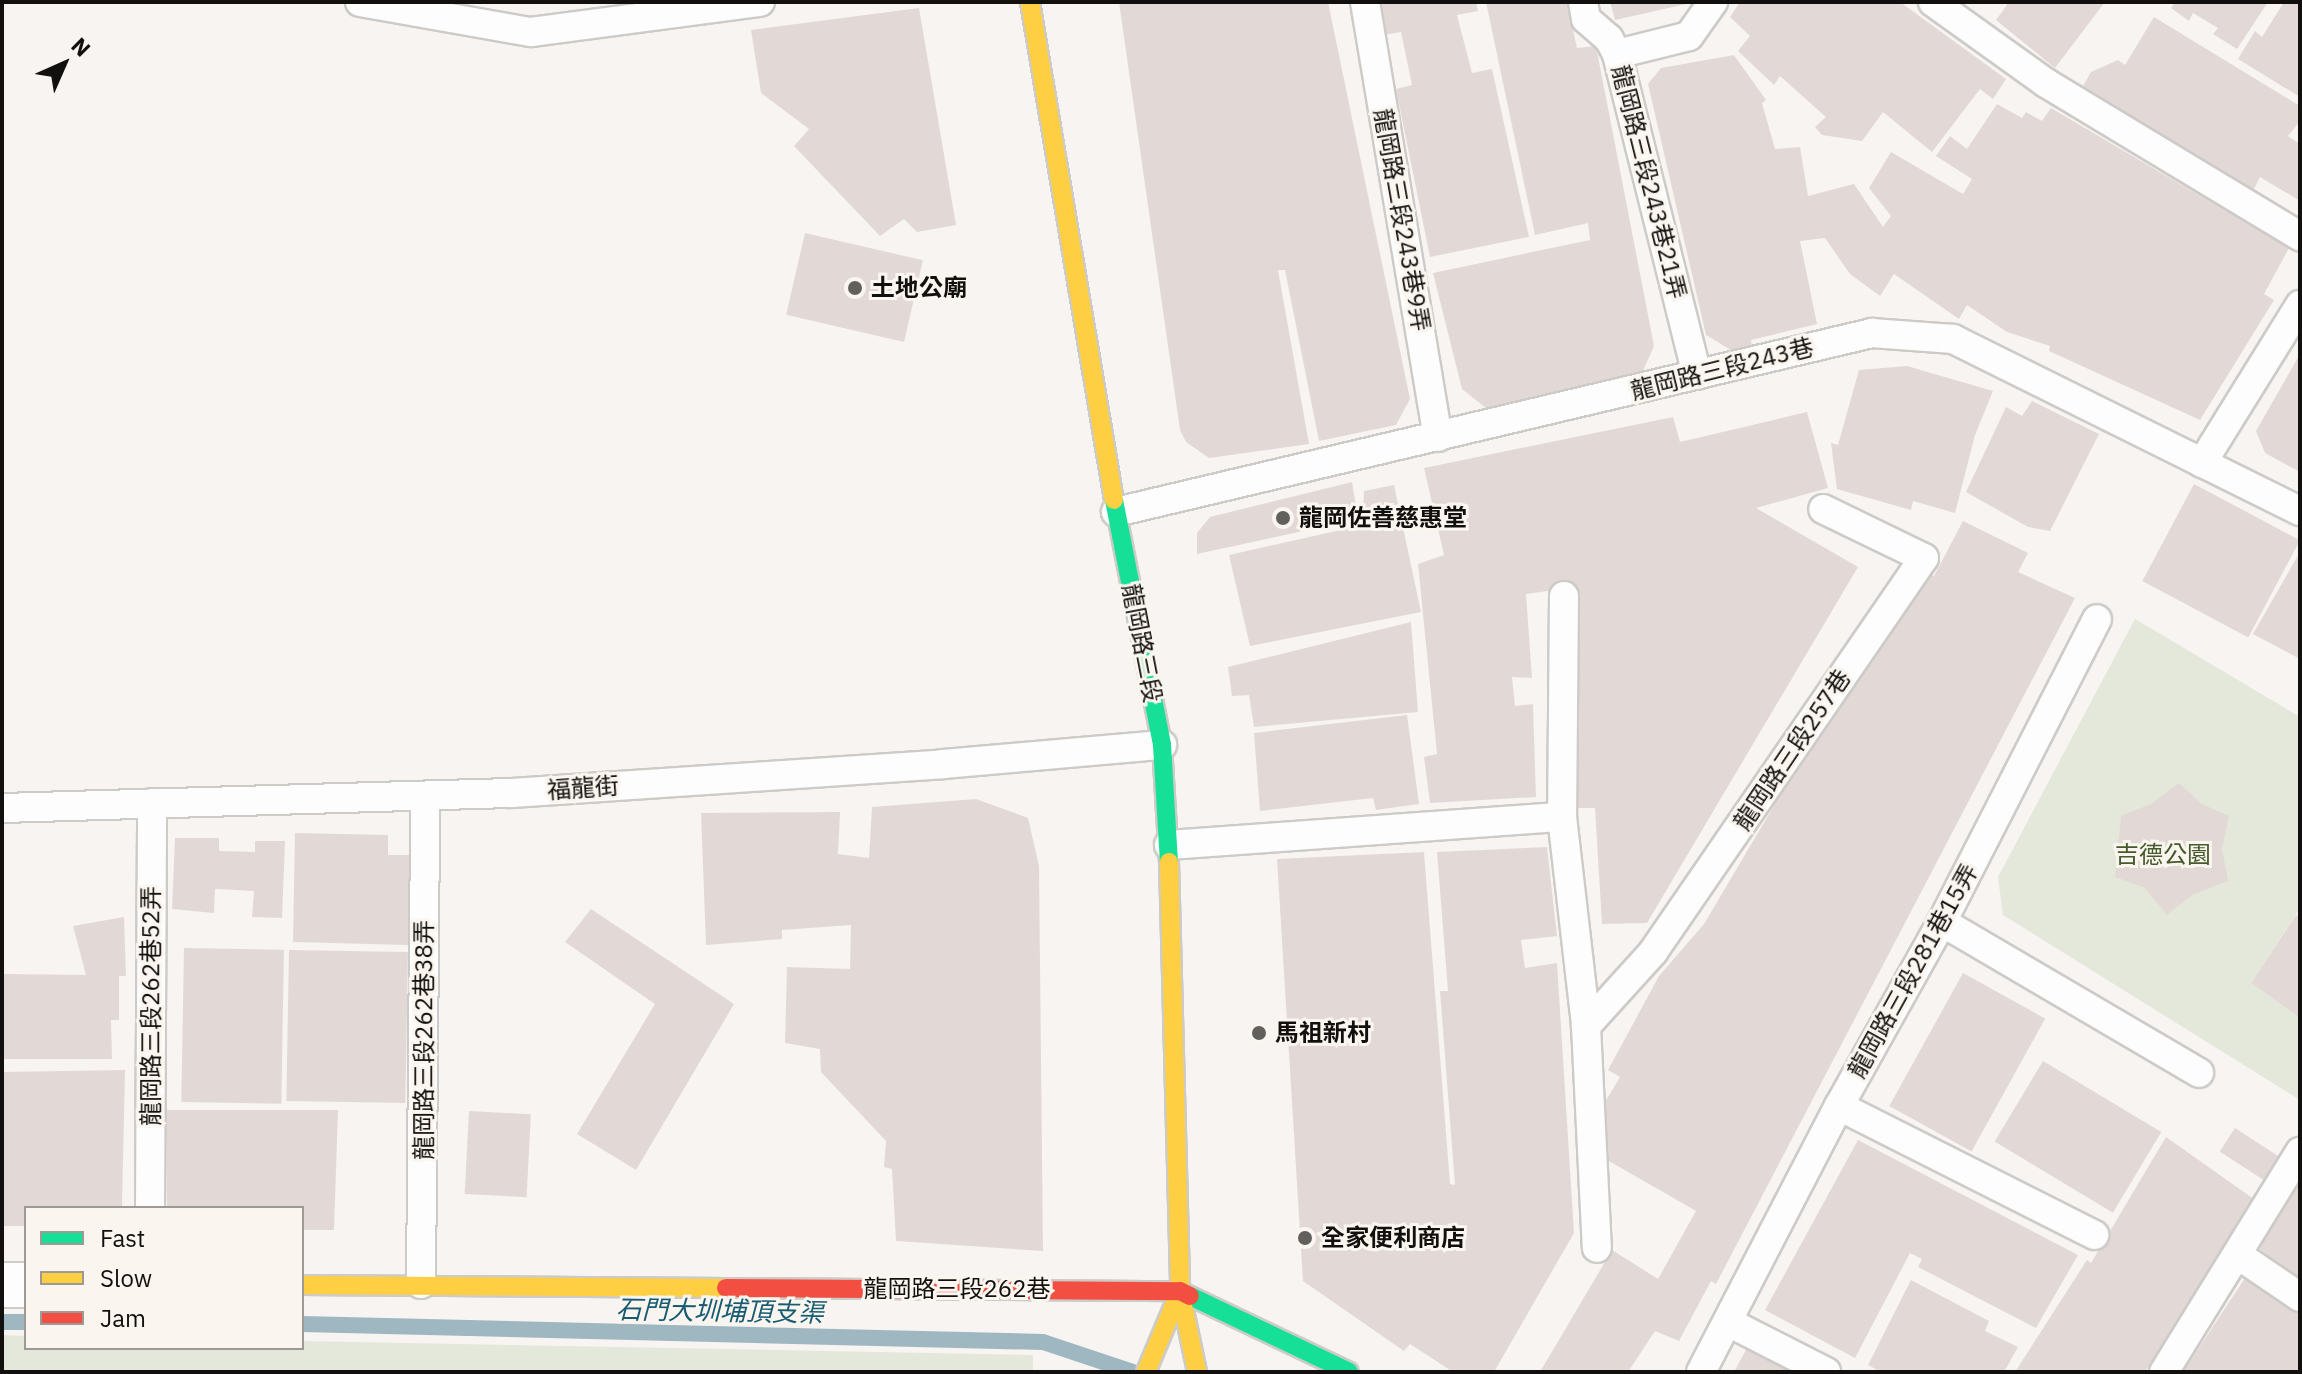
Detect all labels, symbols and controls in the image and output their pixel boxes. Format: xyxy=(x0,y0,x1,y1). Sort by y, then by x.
north arrow xyxy=(24,24,104,104)
text: N xyxy=(65,31,97,63)
street label: 龍岡路三段243巷21弄 xyxy=(1606,62,1692,302)
street label: 龍岡路三段243巷9弄 xyxy=(1368,106,1436,334)
place label: 土地公廟 xyxy=(871,274,967,302)
marker: 土地公廟 xyxy=(846,279,864,297)
street label: 龍岡路三段243巷 xyxy=(1628,332,1816,406)
place label: 龍岡佐善慈惠堂 xyxy=(1299,504,1467,532)
marker: 龍岡佐善慈惠堂 xyxy=(1274,509,1292,527)
street label: 龍岡路三段 xyxy=(1116,581,1168,705)
street label: 龍岡路三段257巷 xyxy=(1728,664,1856,836)
street label: 福龍街 xyxy=(546,771,620,805)
park label: 吉德公園 xyxy=(2115,841,2211,869)
street label: 龍岡路三段281巷15弄 xyxy=(1842,859,1984,1083)
street label: 龍岡路三段262巷52弄 xyxy=(137,886,165,1126)
street label: 龍岡路三段262巷38弄 xyxy=(410,920,438,1160)
place label: 馬祖新村 xyxy=(1275,1019,1371,1047)
marker: 馬祖新村 xyxy=(1250,1024,1268,1042)
legend xyxy=(24,1206,304,1350)
text: Fast xyxy=(100,1222,145,1254)
place label: 全家便利商店 xyxy=(1321,1224,1465,1252)
marker: 全家便利商店 xyxy=(1296,1229,1314,1247)
text: Slow xyxy=(100,1262,152,1294)
street label: 龍岡路三段262巷 xyxy=(863,1275,1051,1303)
water label: 石門大圳埔頂支渠 xyxy=(616,1294,824,1328)
text: Jam xyxy=(100,1302,146,1334)

